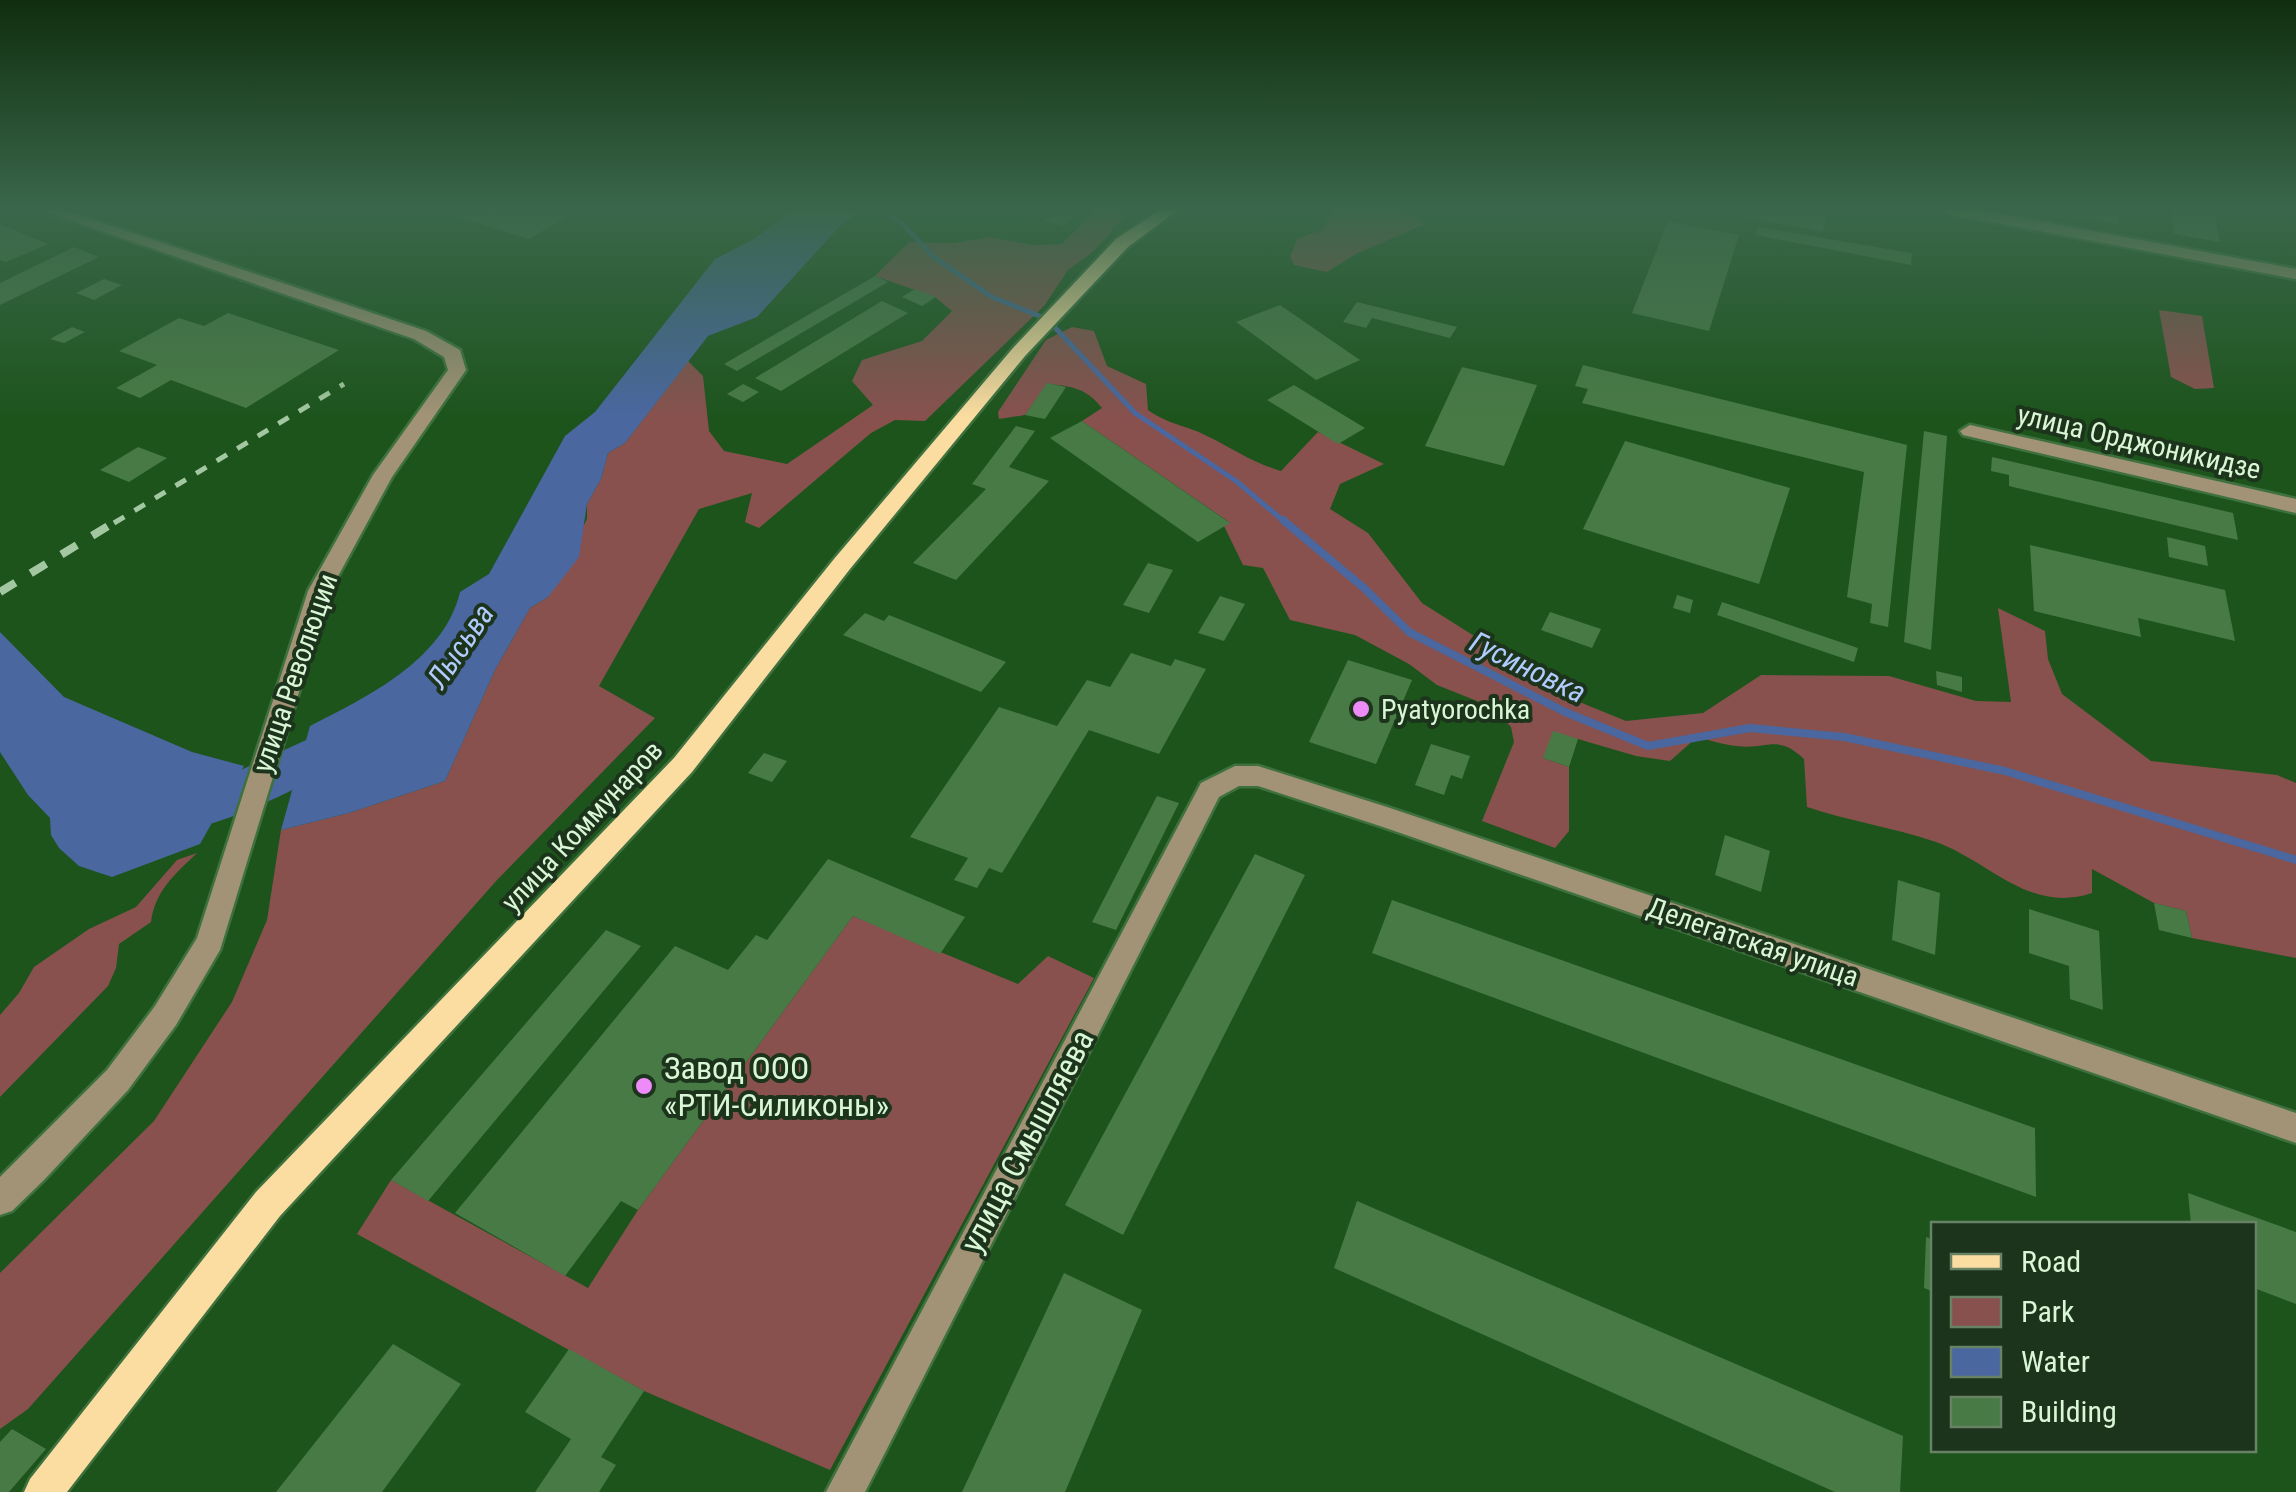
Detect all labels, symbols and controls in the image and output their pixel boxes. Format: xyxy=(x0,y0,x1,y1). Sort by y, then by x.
street label: улица Орджоникидзе xyxy=(2014,398,2264,486)
street label: улица Революции xyxy=(246,569,344,777)
water label: Лысьва xyxy=(419,597,501,696)
water label: Гусиновка xyxy=(1464,624,1592,710)
place label: Pyatyorochka xyxy=(1381,693,1530,726)
marker: Pyatyorochka xyxy=(1350,698,1372,720)
street label: улица Коммунаров xyxy=(495,734,669,918)
street label: Делегатская улица xyxy=(1643,890,1863,994)
street label: улица Смышляева xyxy=(952,1023,1102,1259)
place label: Завод ООО «РТИ-Силиконы» xyxy=(664,1049,889,1124)
marker: Завод ООО «РТИ-Силиконы» xyxy=(633,1075,655,1097)
legend xyxy=(1931,1222,2256,1452)
text: Road xyxy=(2021,1244,2081,1279)
text: Park xyxy=(2021,1294,2075,1329)
text: Water xyxy=(2021,1344,2090,1379)
text: Building xyxy=(2021,1394,2117,1429)

